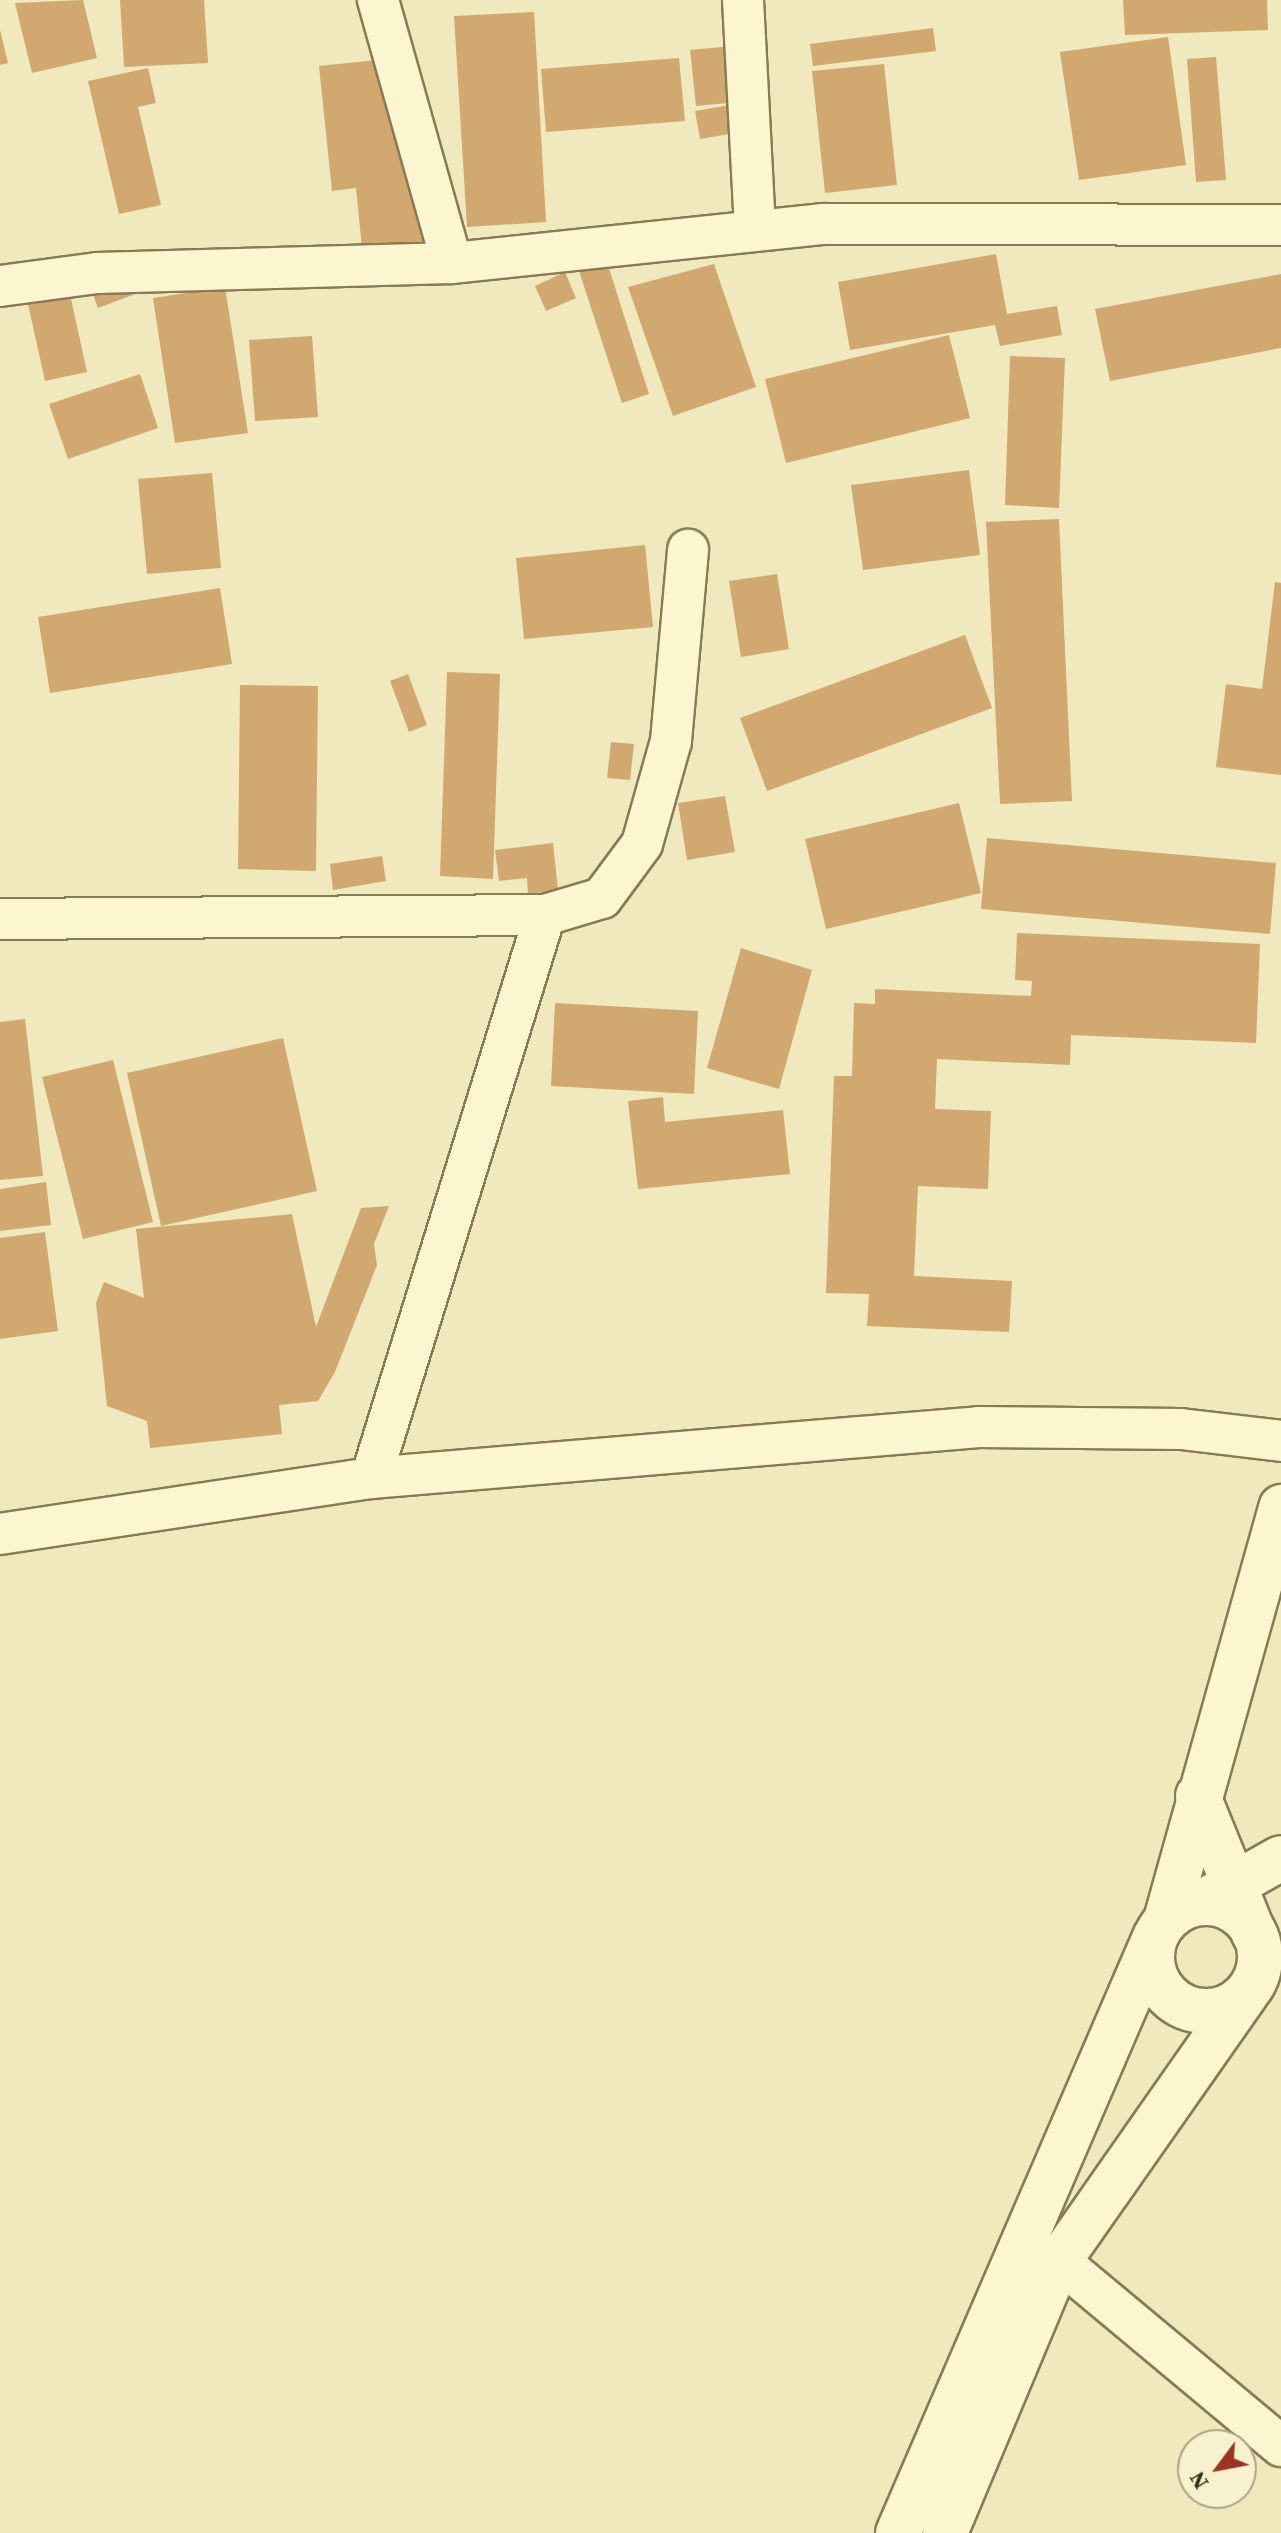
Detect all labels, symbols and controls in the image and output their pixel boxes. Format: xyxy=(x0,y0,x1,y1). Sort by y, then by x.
north arrow xyxy=(1177,2429,1257,2509)
text: N xyxy=(1181,2466,1215,2495)

